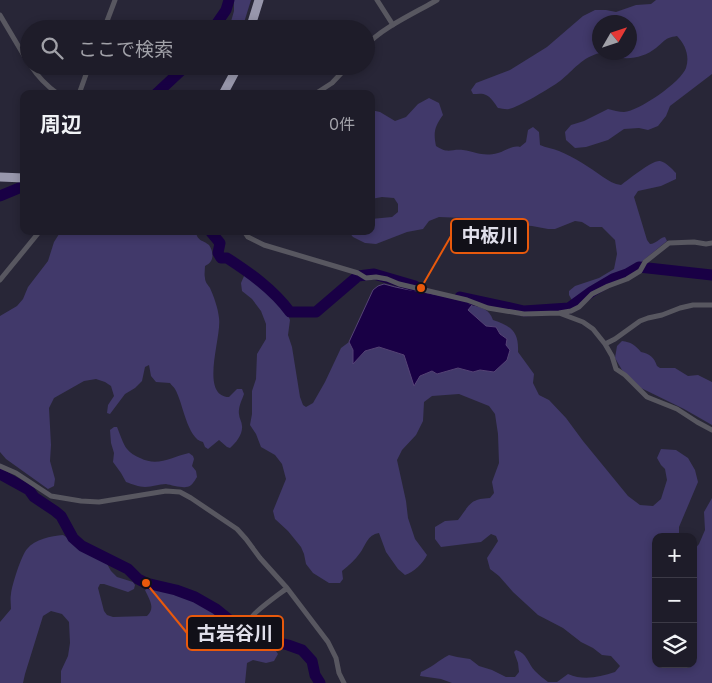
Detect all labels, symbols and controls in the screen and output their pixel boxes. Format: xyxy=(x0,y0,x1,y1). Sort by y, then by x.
north arrow xyxy=(592,15,637,60)
search box xyxy=(20,20,375,75)
icon: search xyxy=(38,34,66,62)
text: ここで検索 xyxy=(78,38,173,61)
text: 周辺 xyxy=(40,112,82,137)
text: 0件 xyxy=(329,114,355,134)
callout: 中板川 xyxy=(451,219,528,253)
text: 中板川 xyxy=(461,224,519,247)
map controls xyxy=(652,533,697,668)
button: + xyxy=(652,533,697,578)
button: − xyxy=(652,578,697,623)
callout: 古岩谷川 xyxy=(187,616,283,650)
text: 古岩谷川 xyxy=(197,622,273,645)
button: layers xyxy=(652,623,697,668)

